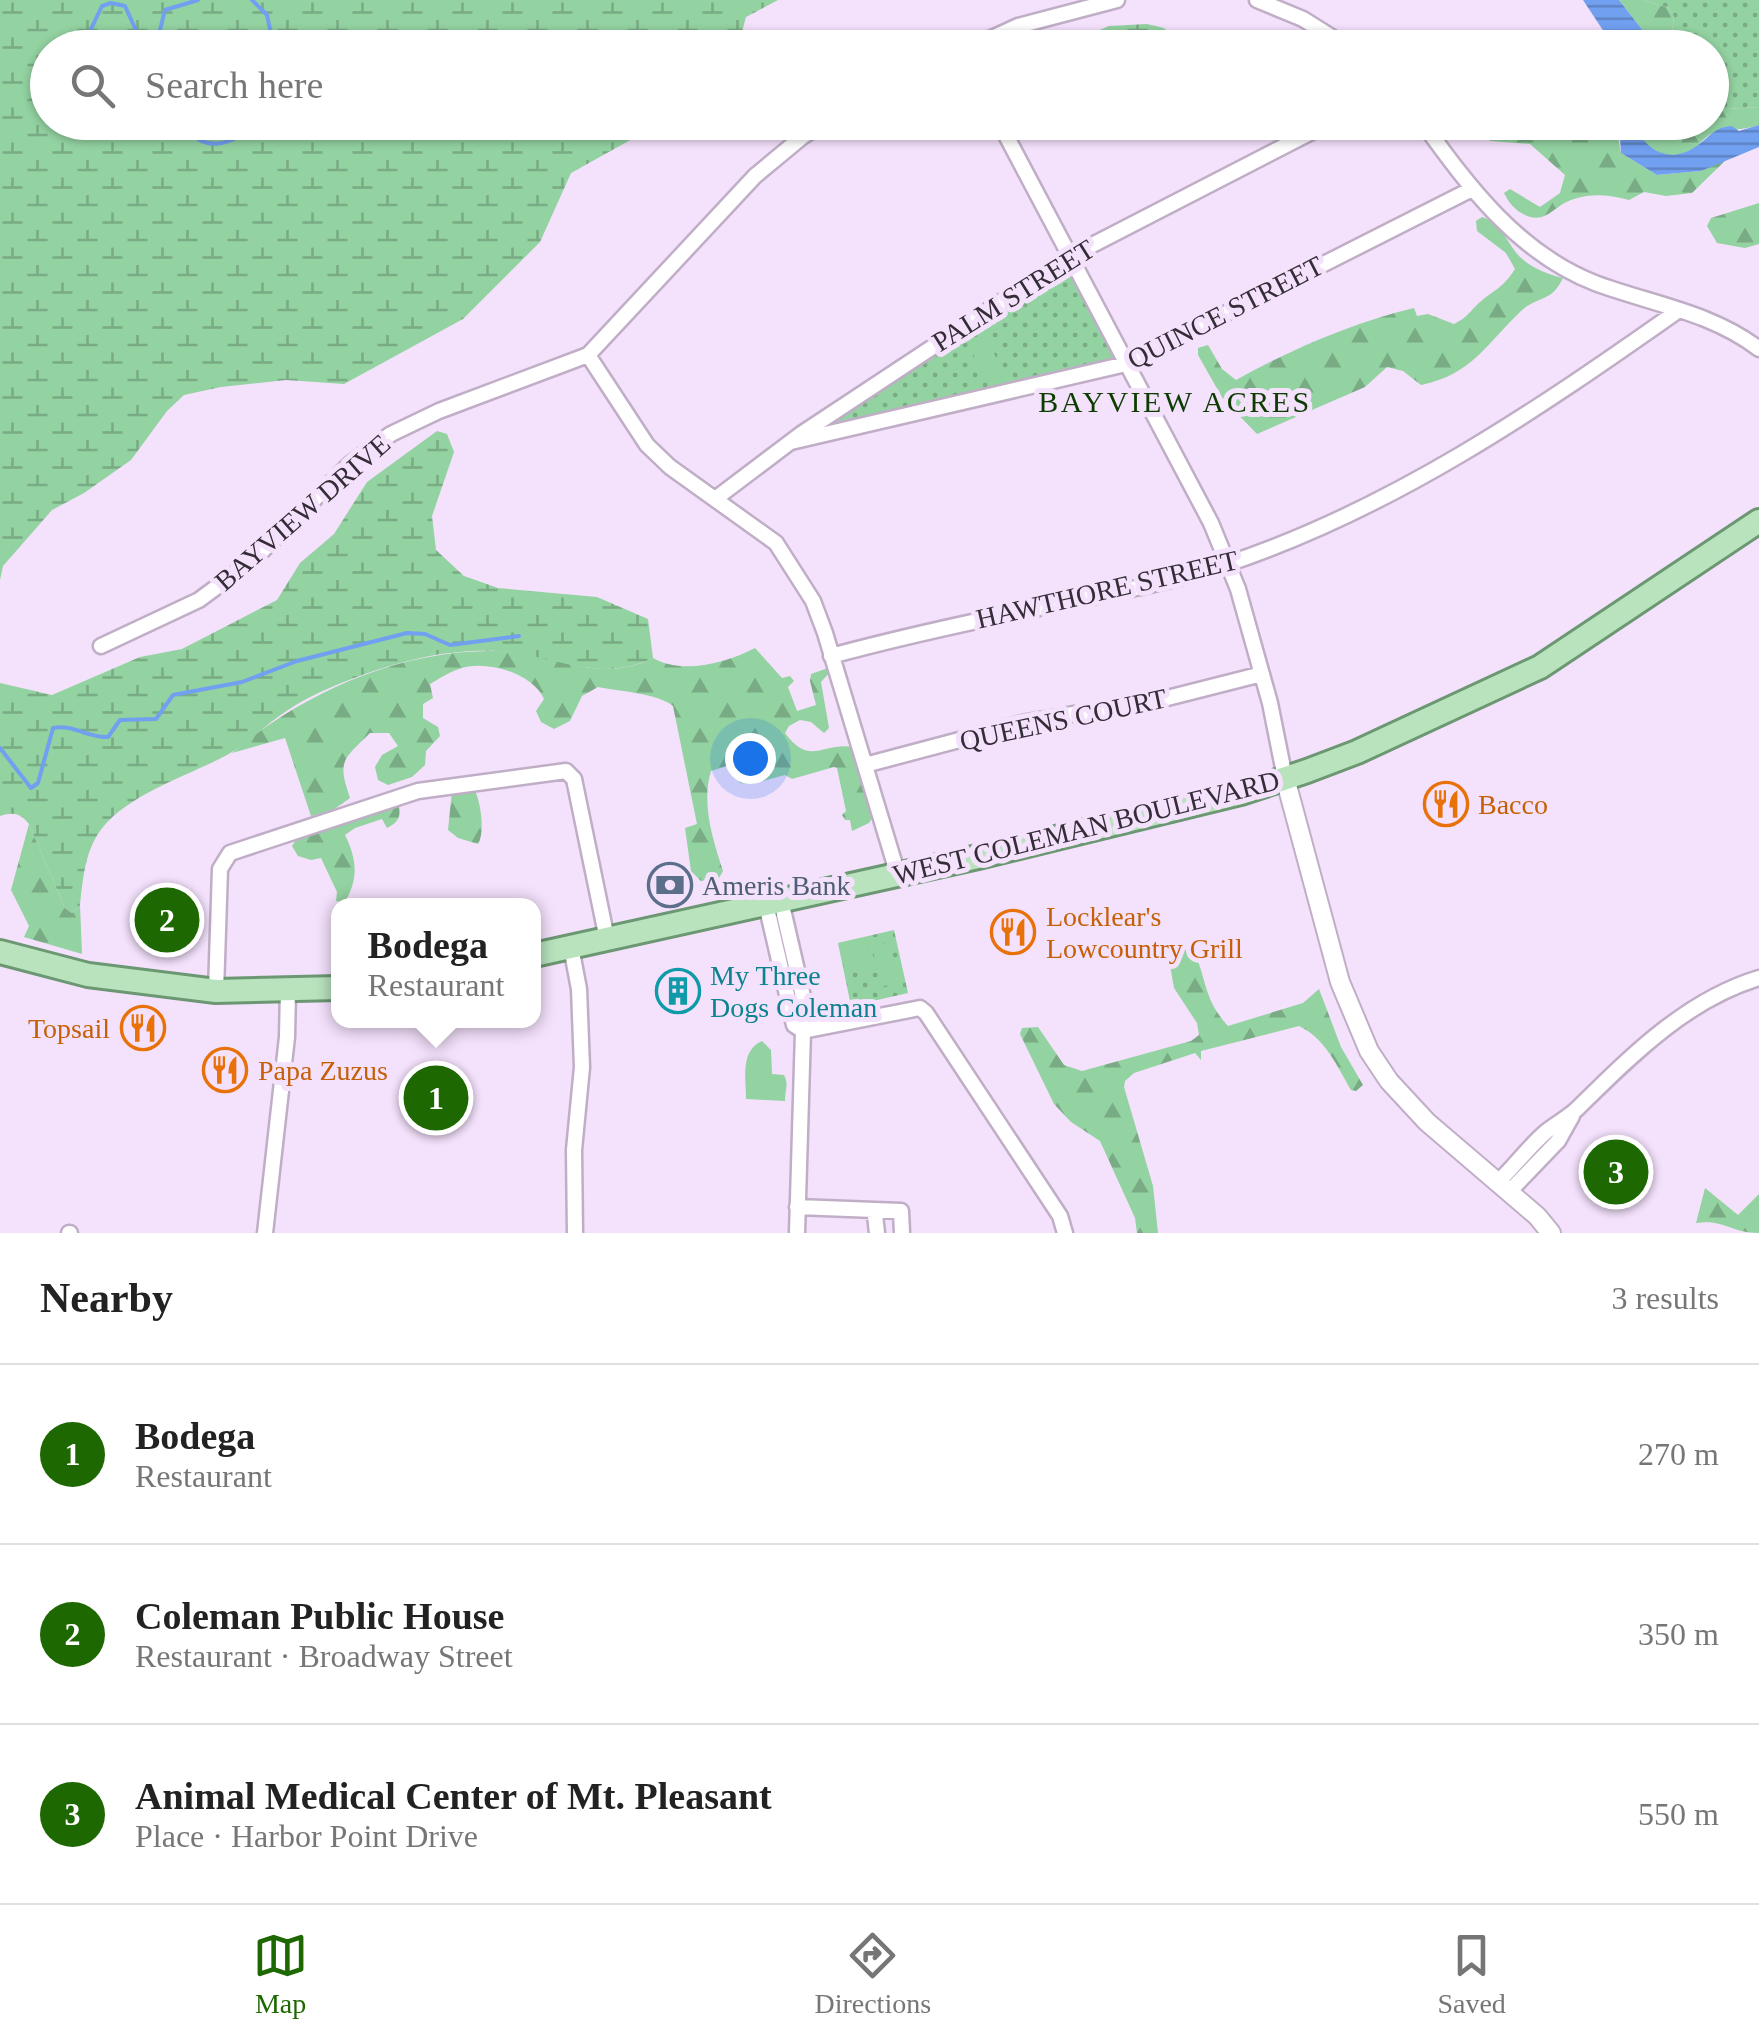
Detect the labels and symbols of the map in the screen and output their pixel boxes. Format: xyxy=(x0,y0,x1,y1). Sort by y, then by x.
street label: PALM STREET xyxy=(927,233,1100,358)
street label: QUINCE STREET xyxy=(1122,250,1328,375)
district label: BAYVIEW ACRES xyxy=(1038,385,1312,418)
street label: BAYVIEW DRIVE xyxy=(209,428,396,597)
street label: HAWTHORE STREET xyxy=(973,544,1241,635)
street label: QUEENS COURT xyxy=(957,682,1169,757)
your location xyxy=(725,733,776,784)
street label: WEST COLEMAN BOULEVARD xyxy=(890,764,1283,891)
restaurant icon: Bacco xyxy=(1423,781,1469,827)
place label: Bacco xyxy=(1478,789,1548,820)
bank icon: Ameris Bank xyxy=(647,862,693,908)
place label: Ameris Bank xyxy=(702,870,851,901)
pin: 2 xyxy=(134,882,200,958)
place label: Locklear's Lowcountry Grill xyxy=(1046,901,1243,964)
restaurant icon: Locklear's Lowcountry Grill xyxy=(990,909,1036,955)
place label: My Three Dogs Coleman xyxy=(710,960,877,1023)
building icon: My Three Dogs Coleman xyxy=(655,968,701,1014)
restaurant icon: Topsail xyxy=(120,1005,166,1051)
place label: Topsail xyxy=(28,1013,110,1044)
restaurant icon: Papa Zuzus xyxy=(202,1047,248,1093)
place label: Papa Zuzus xyxy=(258,1055,388,1086)
pin: 1 xyxy=(404,1060,468,1136)
pin: 3 xyxy=(1584,1134,1648,1210)

